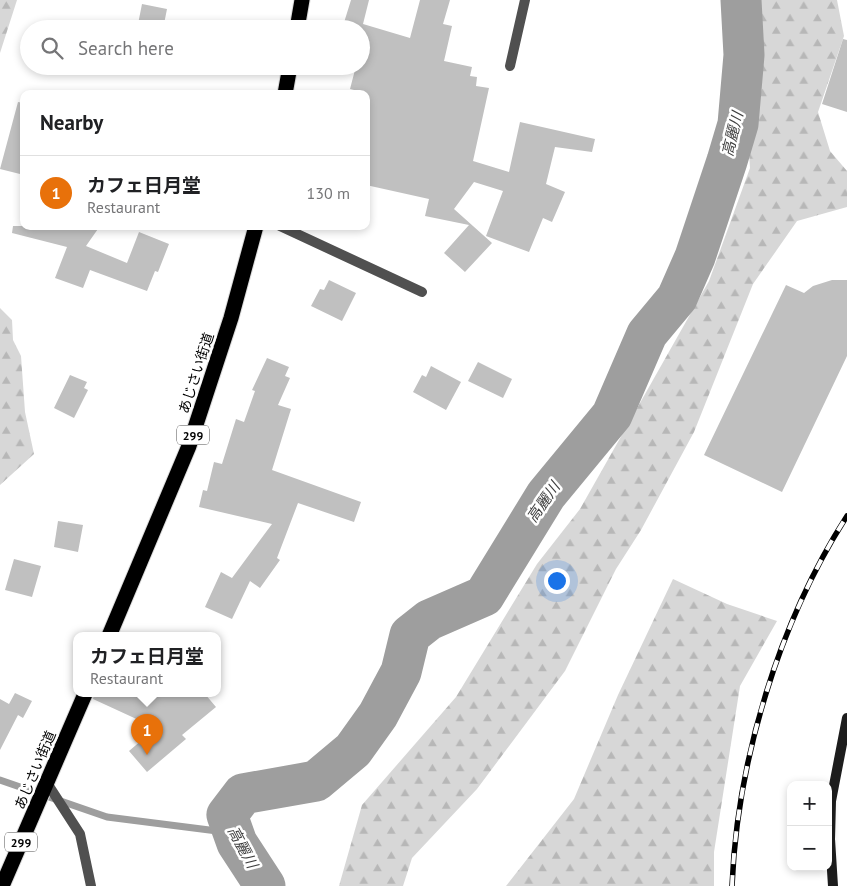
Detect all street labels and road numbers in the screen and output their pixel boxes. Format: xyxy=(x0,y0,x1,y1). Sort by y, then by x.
street label: あじさい街道 xyxy=(174,330,218,416)
road number: 299 xyxy=(177,426,209,444)
street label: あじさい街道 xyxy=(10,728,60,812)
road number: 299 xyxy=(5,832,37,852)

